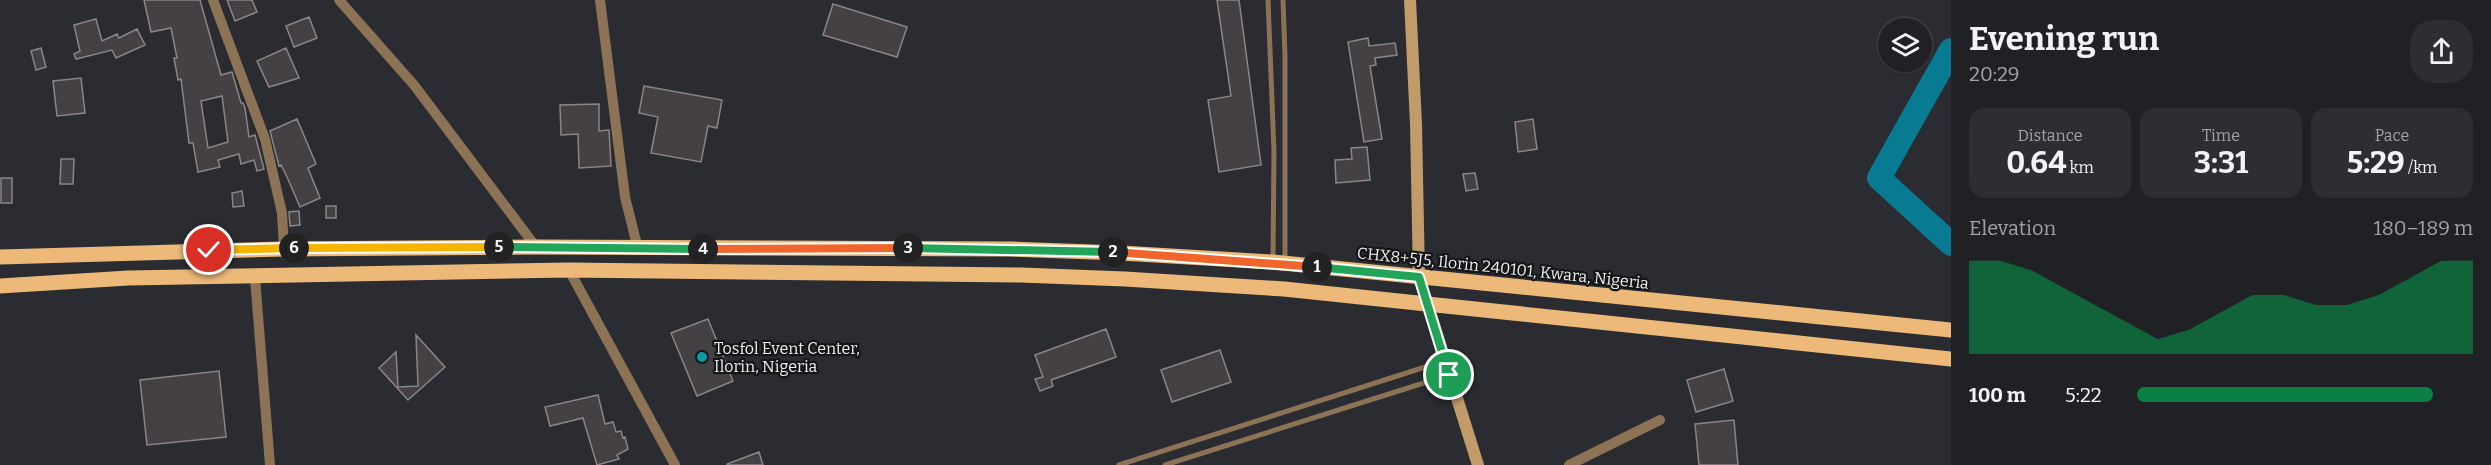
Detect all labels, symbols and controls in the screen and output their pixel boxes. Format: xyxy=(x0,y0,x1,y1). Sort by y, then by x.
map controls xyxy=(1878,18,1932,72)
button: layers xyxy=(1878,18,1932,72)
text: Evening run xyxy=(1969,19,2159,59)
button: share xyxy=(2410,20,2473,83)
text: 20:29 xyxy=(1969,62,2020,86)
text: Distance xyxy=(2018,126,2082,145)
text: Time xyxy=(2202,126,2240,145)
text: Pace xyxy=(2375,126,2409,145)
text: 0.64 xyxy=(2006,145,2066,181)
text: 3:31 xyxy=(2194,145,2248,181)
text: 5:29 xyxy=(2347,145,2405,181)
text: km xyxy=(2066,158,2094,177)
text: /km xyxy=(2405,158,2437,177)
text: Elevation xyxy=(1969,216,2056,240)
text: 180–189 m xyxy=(2374,216,2473,240)
pin xyxy=(183,224,234,275)
pin: 5 xyxy=(484,232,514,262)
icon: check xyxy=(192,233,225,266)
pin: 6 xyxy=(279,233,309,263)
pin: 3 xyxy=(893,233,923,263)
pin: 4 xyxy=(688,234,718,264)
text: 5 xyxy=(495,237,503,256)
pin: 2 xyxy=(1098,237,1128,267)
text: 6 xyxy=(289,238,299,257)
text: 3 xyxy=(903,238,913,257)
text: 4 xyxy=(698,239,708,258)
text: 2 xyxy=(1108,242,1118,261)
street label: CHX8+5J5, Ilorin 240101, Kwara, Nigeria xyxy=(1356,243,1650,293)
pin: 1 xyxy=(1302,252,1332,282)
text: 1 xyxy=(1314,257,1320,276)
place label: Tosfol Event Center, Ilorin, Nigeria xyxy=(714,339,860,376)
pin xyxy=(1423,349,1474,400)
marker: Tosfol Event Center, Ilorin, Nigeria xyxy=(695,350,709,364)
icon: arrive xyxy=(1432,358,1465,391)
text: 100 m xyxy=(1969,383,2026,407)
text: 5:22 xyxy=(2065,383,2102,407)

